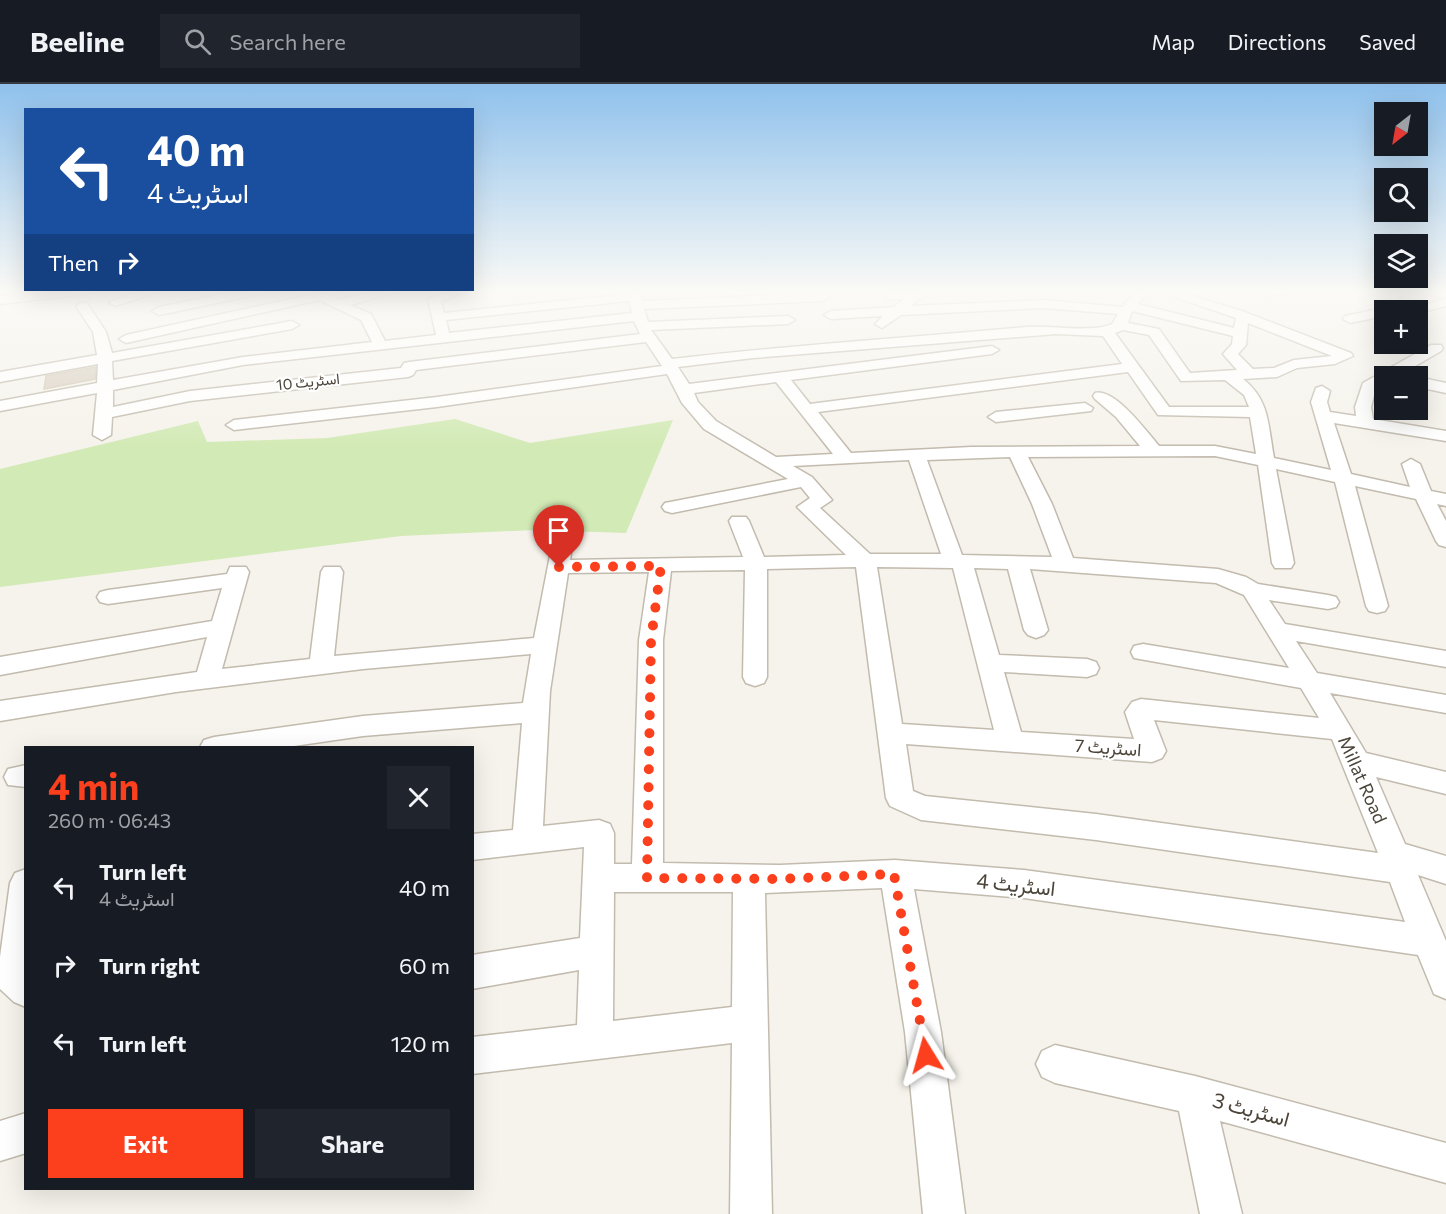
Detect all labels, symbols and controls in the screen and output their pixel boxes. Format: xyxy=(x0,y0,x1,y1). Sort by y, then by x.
search box xyxy=(160,14,580,68)
text: Beeline xyxy=(30,24,124,58)
icon: search xyxy=(181,25,214,58)
text: Search here xyxy=(229,28,346,55)
text: Map xyxy=(1152,29,1195,54)
text: Directions xyxy=(1228,29,1326,54)
text: Saved xyxy=(1359,29,1416,54)
north arrow xyxy=(1374,102,1428,156)
map controls xyxy=(1374,102,1428,420)
text: 40 m xyxy=(147,123,245,175)
icon: left xyxy=(48,132,126,210)
button: search xyxy=(1374,168,1428,222)
text: اسٹریٹ 4 xyxy=(147,176,249,209)
button: layers xyxy=(1374,234,1428,288)
icon: right xyxy=(111,246,144,279)
text: Then xyxy=(48,249,99,276)
button: + xyxy=(1374,300,1428,354)
button: − xyxy=(1374,366,1428,420)
street label: اسٹریٹ 10 xyxy=(275,369,341,394)
pin xyxy=(533,505,584,567)
icon: arrive xyxy=(542,514,575,547)
street label: Millat Road xyxy=(1334,733,1392,827)
street label: اسٹریٹ 7 xyxy=(1074,734,1142,761)
text: 4 min xyxy=(48,763,139,807)
button: close xyxy=(387,766,450,829)
text: 260 m · 06:43 xyxy=(48,808,171,832)
text: Turn left xyxy=(99,858,186,885)
street label: اسٹریٹ 4 xyxy=(975,867,1057,902)
icon: left xyxy=(48,871,81,904)
text: 40 m xyxy=(399,874,450,901)
text: اسٹریٹ 4 xyxy=(99,886,175,910)
icon: right xyxy=(48,949,81,982)
text: Turn right xyxy=(99,952,200,979)
text: 60 m xyxy=(399,952,450,979)
position arrow xyxy=(894,1023,958,1087)
icon: left xyxy=(48,1027,81,1060)
text: Turn left xyxy=(99,1030,186,1057)
text: 120 m xyxy=(391,1030,450,1057)
street label: اسٹریٹ 3 xyxy=(1210,1086,1293,1133)
button: Exit xyxy=(48,1109,243,1178)
button: Share xyxy=(255,1109,450,1178)

